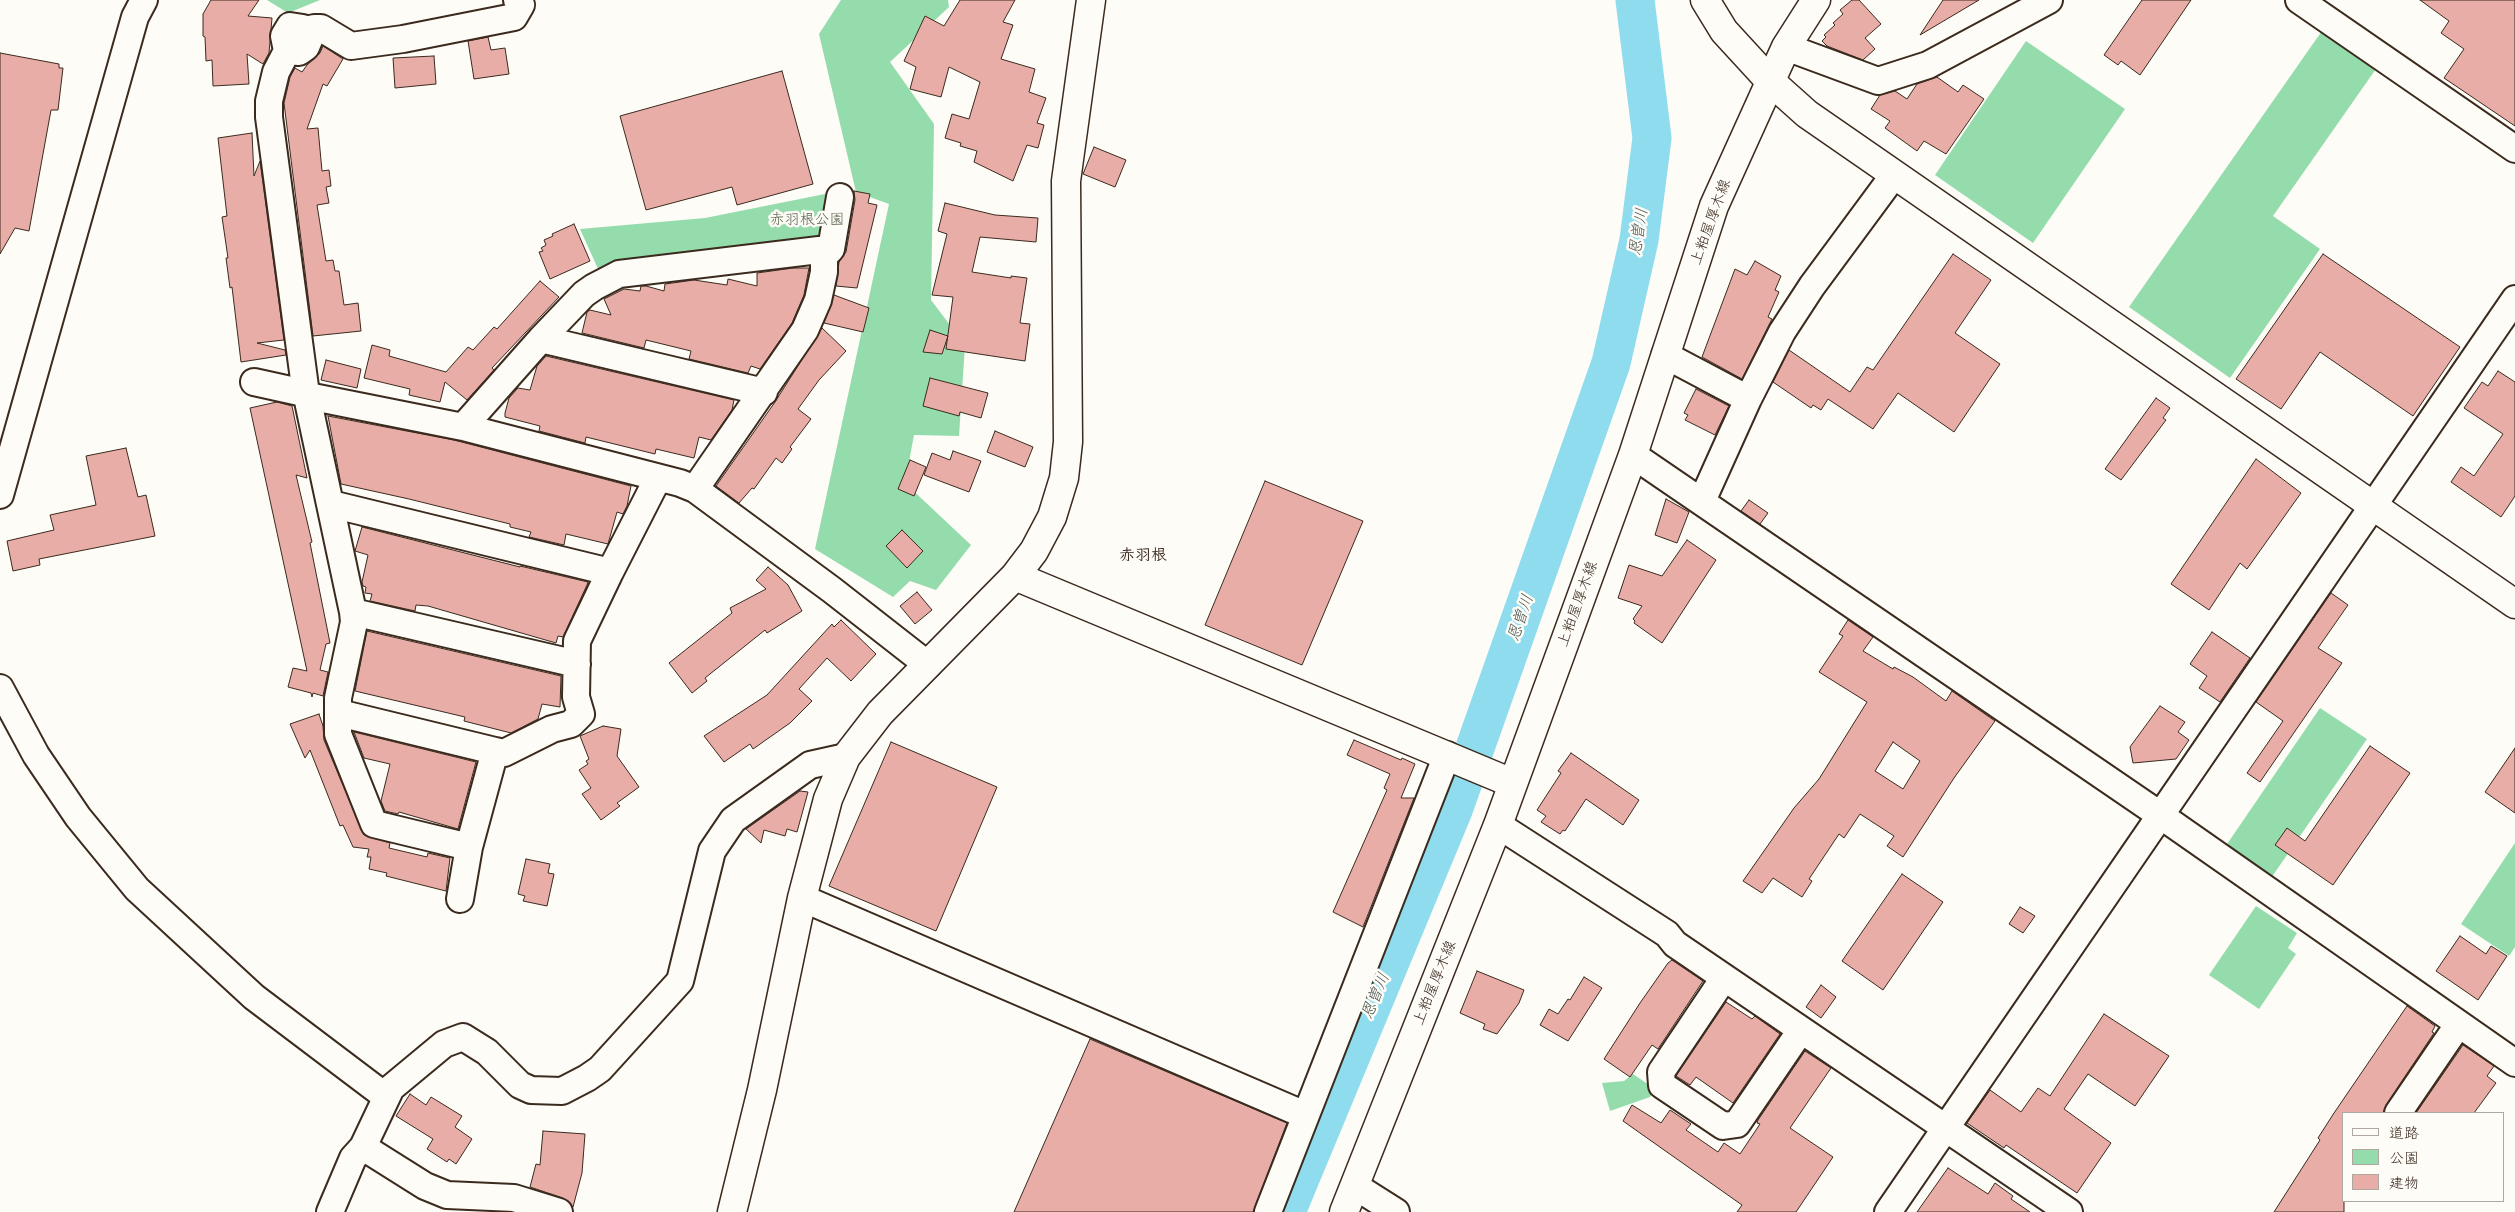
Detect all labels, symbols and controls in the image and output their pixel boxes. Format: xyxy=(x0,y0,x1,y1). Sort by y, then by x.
street label: 上粕屋厚木線 xyxy=(1687,177,1735,267)
water label: 恩曽川 xyxy=(1626,207,1652,257)
park label: 赤羽根公園 xyxy=(770,211,844,229)
district label: 赤羽根 xyxy=(1119,546,1167,566)
street label: 上粕屋厚木線 xyxy=(1554,559,1602,649)
water label: 恩曽川 xyxy=(1504,592,1538,644)
street label: 上粕屋厚木線 xyxy=(1410,938,1460,1028)
water label: 恩曽川 xyxy=(1358,970,1394,1022)
legend xyxy=(2342,1112,2505,1202)
text: 道路 xyxy=(2389,1122,2419,1143)
text: 公園 xyxy=(2389,1147,2419,1168)
text: 建物 xyxy=(2389,1172,2419,1193)

